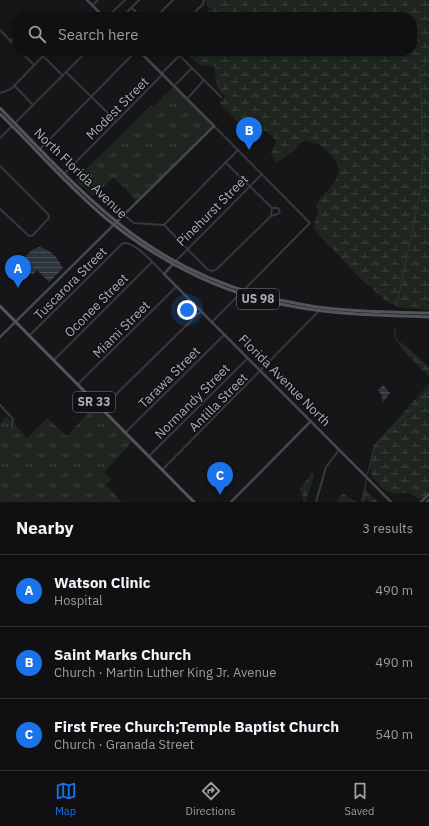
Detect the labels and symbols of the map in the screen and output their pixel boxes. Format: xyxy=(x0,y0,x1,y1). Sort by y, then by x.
street label: Modest Street xyxy=(82,73,152,143)
pin: B xyxy=(236,117,262,150)
street label: North Florida Avenue xyxy=(30,124,131,222)
street label: Pinehurst Street xyxy=(173,171,252,250)
street label: Tuscarora Street xyxy=(30,243,110,323)
pin: A xyxy=(5,255,31,288)
street label: Oconee Street xyxy=(61,270,132,341)
road number: US 98 xyxy=(237,289,279,309)
street label: Miami Street xyxy=(89,297,154,362)
your location xyxy=(177,300,197,320)
street label: Florida Avenue North xyxy=(235,331,334,430)
street label: Tarawa Street xyxy=(135,343,204,412)
street label: Normandy Street xyxy=(151,360,234,443)
street label: Antilla Street xyxy=(185,369,251,435)
road number: SR 33 xyxy=(73,392,115,412)
pin: C xyxy=(207,462,233,495)

